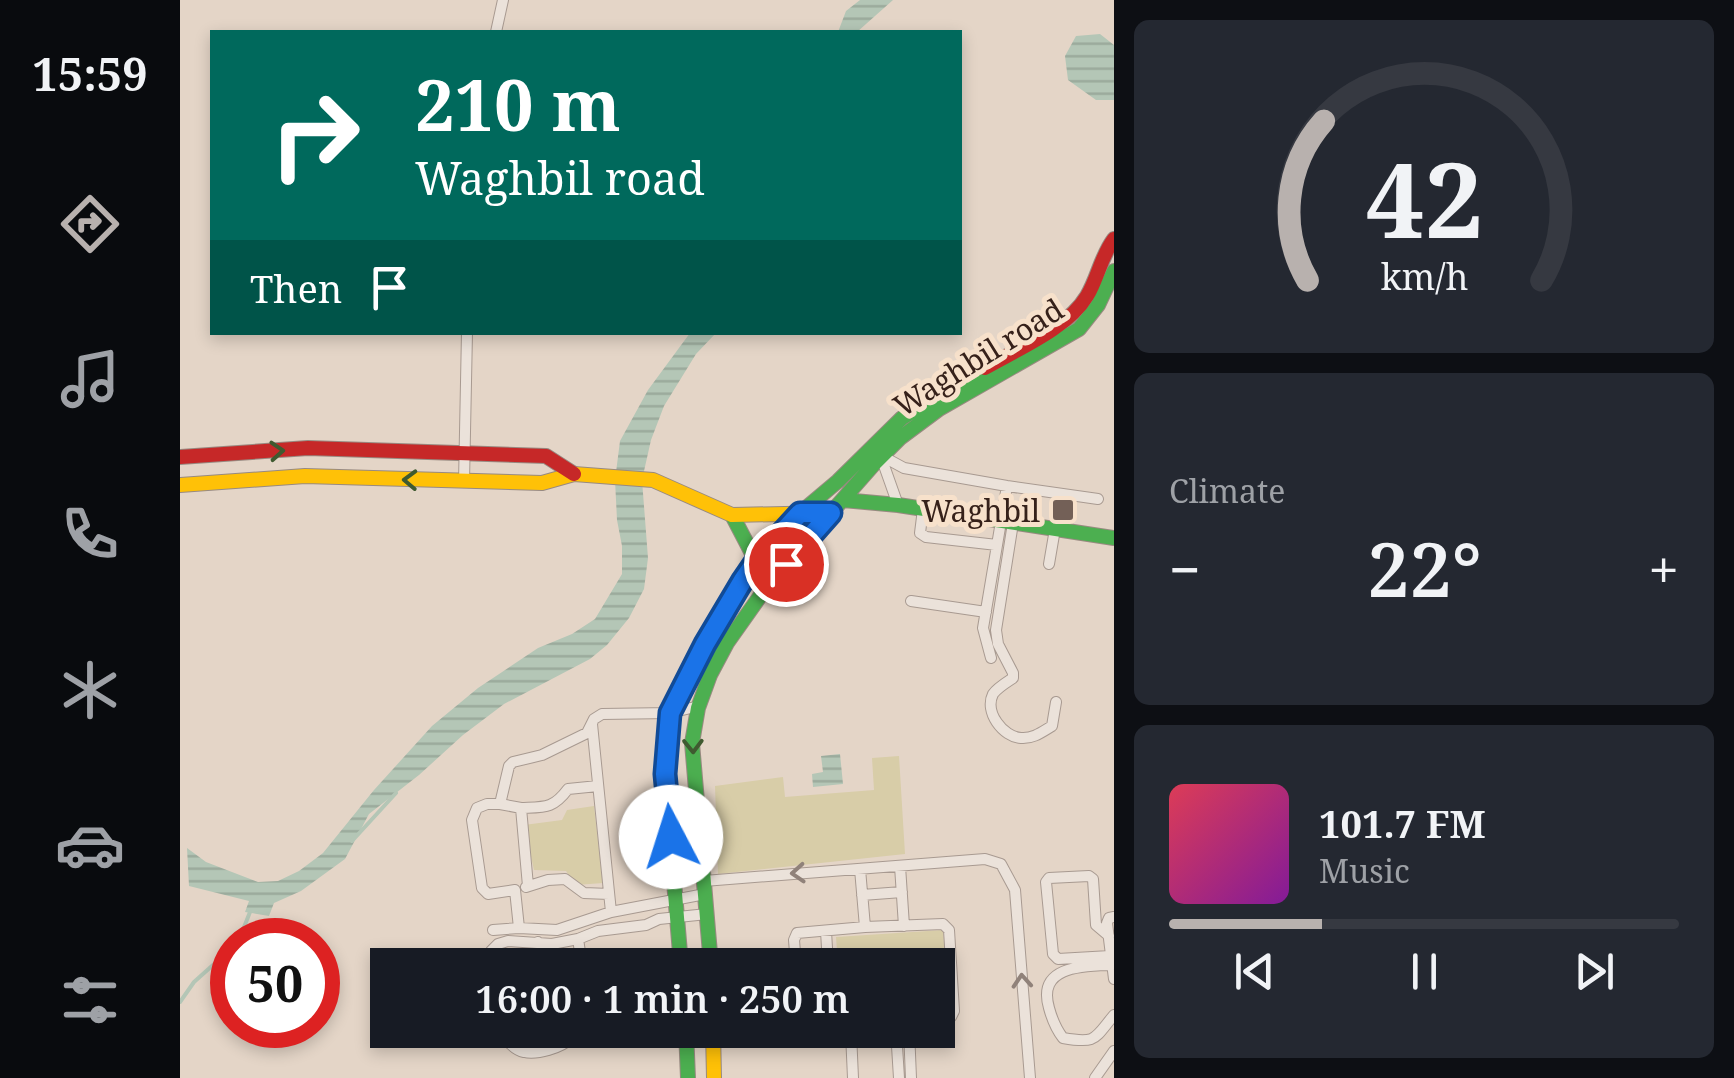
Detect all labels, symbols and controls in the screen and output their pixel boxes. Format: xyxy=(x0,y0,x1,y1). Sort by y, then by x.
text: 15:59 xyxy=(32,43,148,104)
text: 210 m xyxy=(415,56,621,152)
icon: right xyxy=(250,70,380,200)
text: 42 xyxy=(1365,127,1483,268)
text: Waghbil road xyxy=(415,147,705,208)
icon: directions xyxy=(55,189,125,259)
text: km/h xyxy=(1380,252,1468,300)
icon: arrive xyxy=(362,260,417,315)
text: Then xyxy=(250,262,342,314)
street label: Waghbil road xyxy=(885,288,1071,426)
icon: music xyxy=(55,344,125,414)
one-way arrow xyxy=(270,440,286,462)
one-way arrow xyxy=(401,469,417,490)
text: Climate xyxy=(1169,469,1285,512)
place label: Waghbil xyxy=(921,490,1040,531)
marker: Waghbil xyxy=(1050,497,1076,523)
icon: phone xyxy=(55,499,125,569)
text: 22° xyxy=(1367,517,1482,619)
pin xyxy=(744,522,829,607)
text: − xyxy=(1169,531,1201,606)
text: + xyxy=(1648,531,1679,606)
icon: arrive xyxy=(759,537,814,592)
icon: climate xyxy=(55,655,125,725)
one-way arrow xyxy=(682,738,704,754)
position arrow xyxy=(619,785,723,889)
text: 101.7 FM xyxy=(1319,797,1486,849)
icon: car xyxy=(55,810,125,880)
text: Music xyxy=(1319,849,1410,892)
one-way arrow xyxy=(790,862,806,884)
speed limit sign: 50 xyxy=(210,918,340,1048)
icon: previous xyxy=(1227,944,1282,999)
icon: pause xyxy=(1397,944,1452,999)
icon: next xyxy=(1567,944,1622,999)
icon: filters xyxy=(55,965,125,1035)
text: 16:00 · 1 min · 250 m xyxy=(475,972,850,1024)
one-way arrow xyxy=(1012,972,1034,988)

